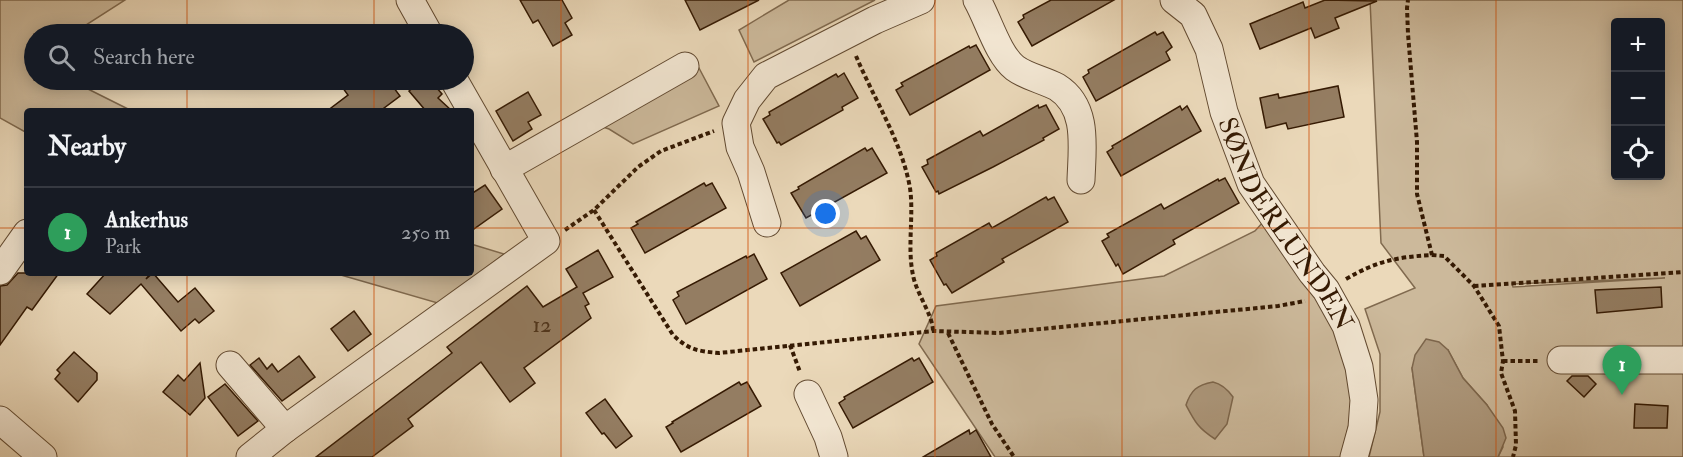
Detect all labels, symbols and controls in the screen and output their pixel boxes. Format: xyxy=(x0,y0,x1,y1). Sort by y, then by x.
map controls xyxy=(1611,18,1665,180)
button: + xyxy=(1611,18,1665,72)
search box xyxy=(24,24,474,90)
icon: search xyxy=(45,41,78,74)
text: Search here xyxy=(93,43,195,71)
button: − xyxy=(1611,72,1665,126)
street label: SØNDERLUNDEN xyxy=(1210,113,1360,337)
button: locate xyxy=(1611,126,1665,180)
text: Nearby xyxy=(48,131,126,163)
your location xyxy=(811,199,840,228)
text: Ankerhus xyxy=(105,206,188,234)
text: 1 xyxy=(64,220,71,245)
text: 250 m xyxy=(401,220,450,245)
text: Park xyxy=(105,234,141,259)
house number: 12 xyxy=(532,311,552,339)
pin: 1 xyxy=(1602,346,1642,395)

